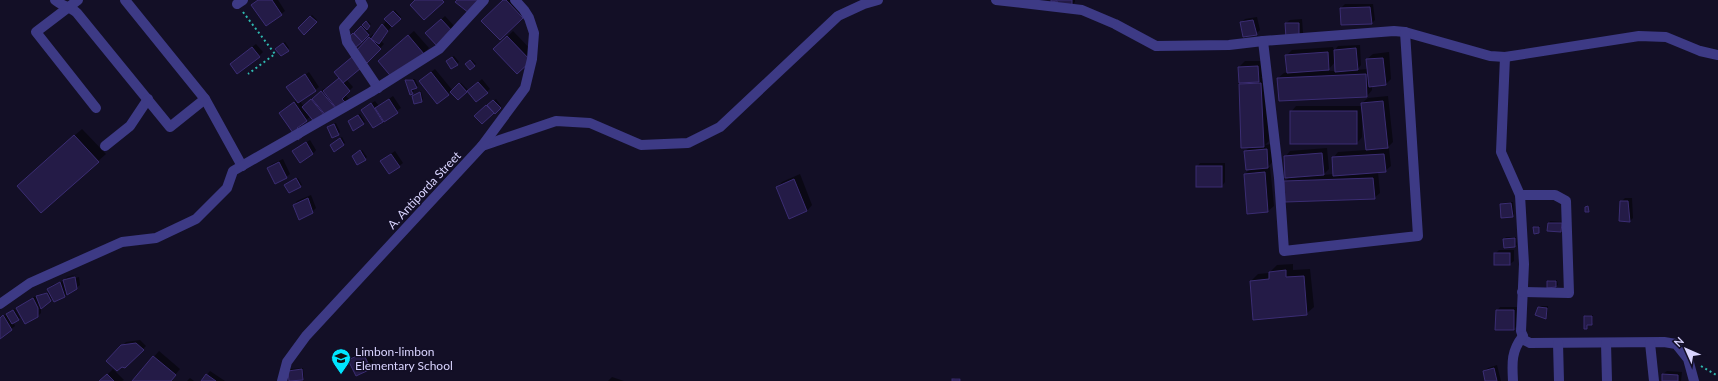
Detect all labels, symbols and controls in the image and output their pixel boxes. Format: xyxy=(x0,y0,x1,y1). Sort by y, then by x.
street label: A. Antiporda Street xyxy=(384,148,464,232)
north arrow xyxy=(1666,329,1706,369)
text: N xyxy=(1671,334,1686,349)
place label: Limbon-limbon Elementary School xyxy=(355,344,453,373)
school or university icon: Limbon-limbon Elementary School xyxy=(330,347,352,375)

